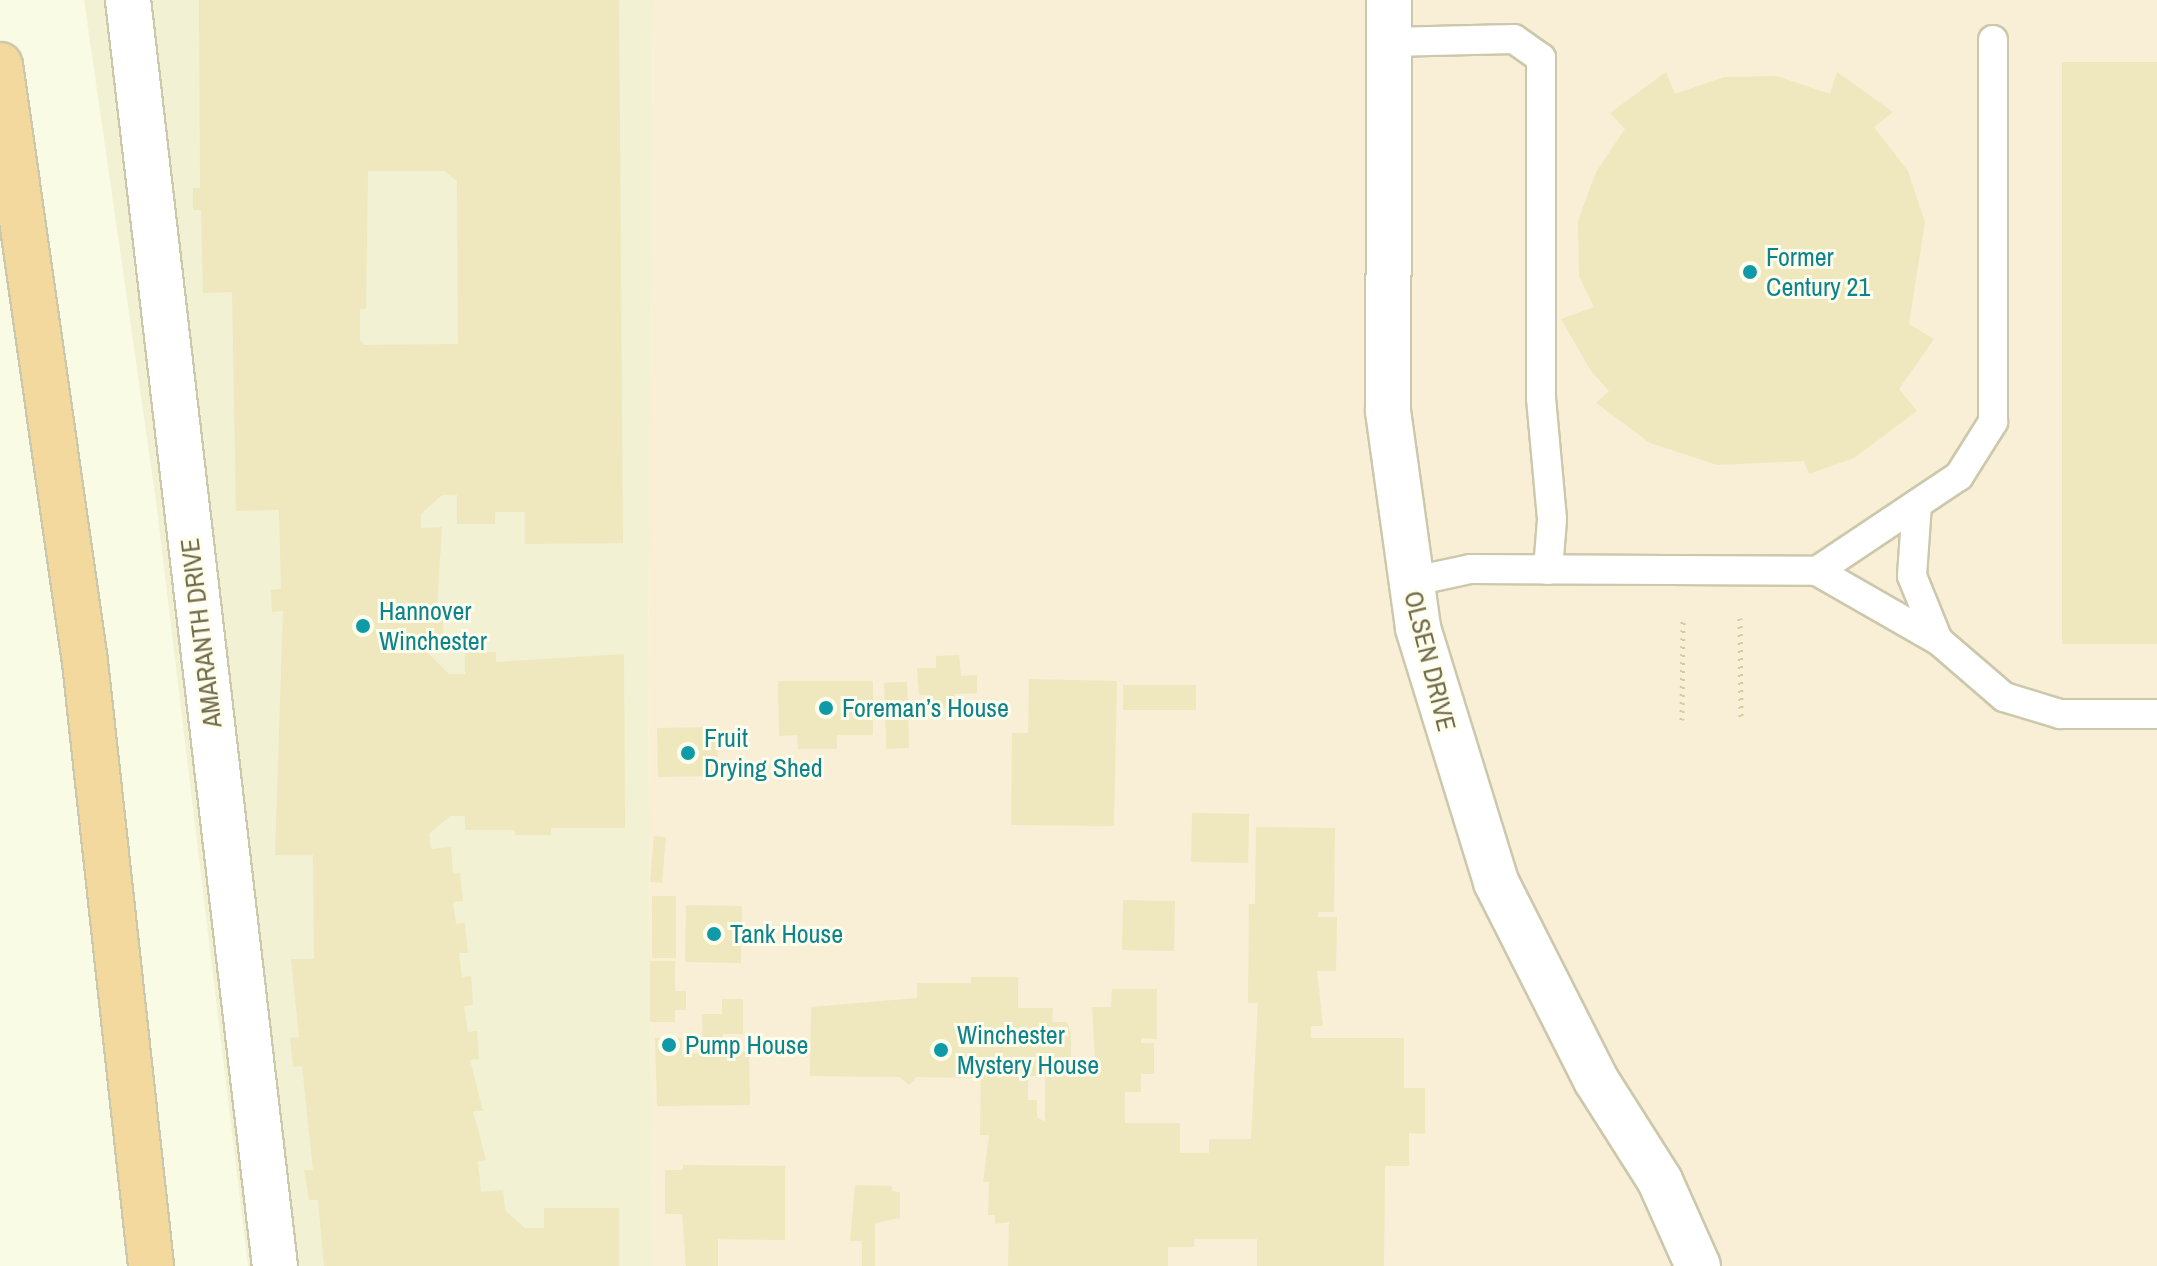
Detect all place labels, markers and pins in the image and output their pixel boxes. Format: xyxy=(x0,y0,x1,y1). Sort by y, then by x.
place label: Former Century 21 xyxy=(1766,241,1870,302)
marker: Former Century 21 xyxy=(1741,263,1759,281)
place label: Hannover Winchester xyxy=(379,595,487,656)
marker: Hannover Winchester xyxy=(354,617,372,635)
place label: Foreman’s House xyxy=(842,692,1009,724)
marker: Foreman’s House xyxy=(817,699,835,717)
place label: Fruit Drying Shed xyxy=(704,722,823,784)
marker: Fruit Drying Shed xyxy=(679,744,697,762)
place label: Tank House xyxy=(730,918,843,950)
marker: Tank House xyxy=(705,925,723,943)
place label: Winchester Mystery House xyxy=(957,1019,1099,1080)
place label: Pump House xyxy=(685,1029,808,1061)
marker: Pump House xyxy=(660,1036,678,1054)
marker: Winchester Mystery House xyxy=(932,1041,950,1059)

